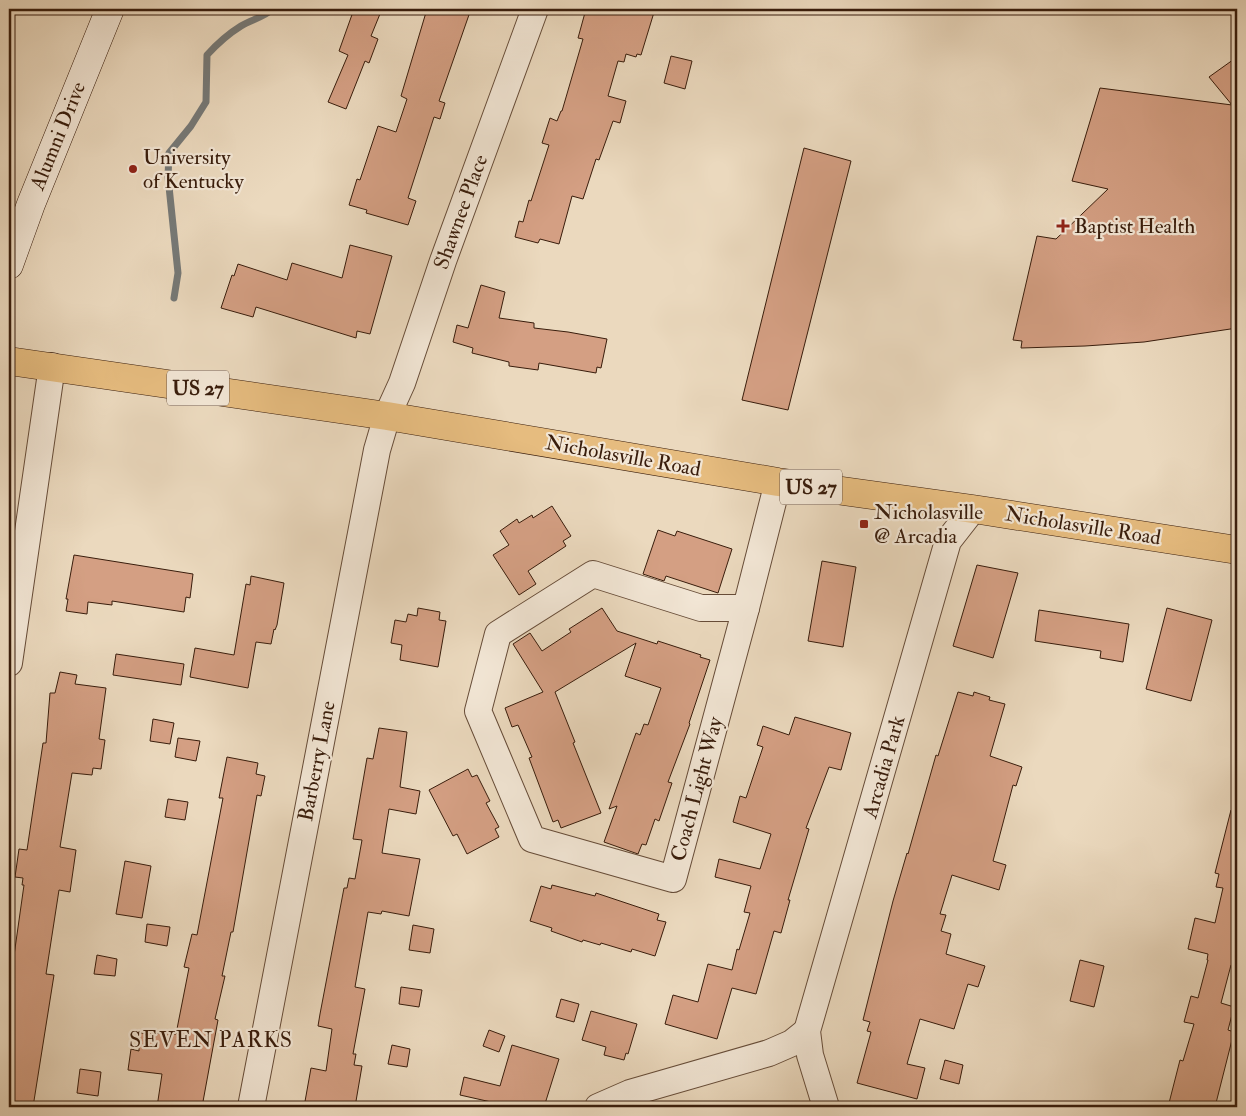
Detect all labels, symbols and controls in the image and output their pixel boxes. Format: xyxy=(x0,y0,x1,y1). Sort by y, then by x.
street label: Alumni Drive xyxy=(24,78,92,195)
place label: University of Kentucky xyxy=(143,144,244,195)
street label: Shawnee Place xyxy=(428,151,494,273)
marker: University of Kentucky xyxy=(127,163,139,175)
place label: Baptist Health xyxy=(1074,213,1195,240)
marker: Baptist Health xyxy=(1056,219,1070,233)
road number: US 27 xyxy=(167,370,229,406)
street label: Nicholasville Road xyxy=(543,429,703,483)
road number: US 27 xyxy=(780,470,842,504)
place label: Nicholasville @ Arcadia xyxy=(874,499,983,550)
street label: Nicholasville Road xyxy=(1003,500,1163,552)
marker: Nicholasville @ Arcadia xyxy=(858,518,870,530)
street label: Barberry Lane xyxy=(292,698,342,823)
street label: Coach Light Way xyxy=(665,713,729,864)
street label: Arcadia Park xyxy=(856,713,912,822)
district label: SEVEN PARKS xyxy=(129,1026,293,1054)

